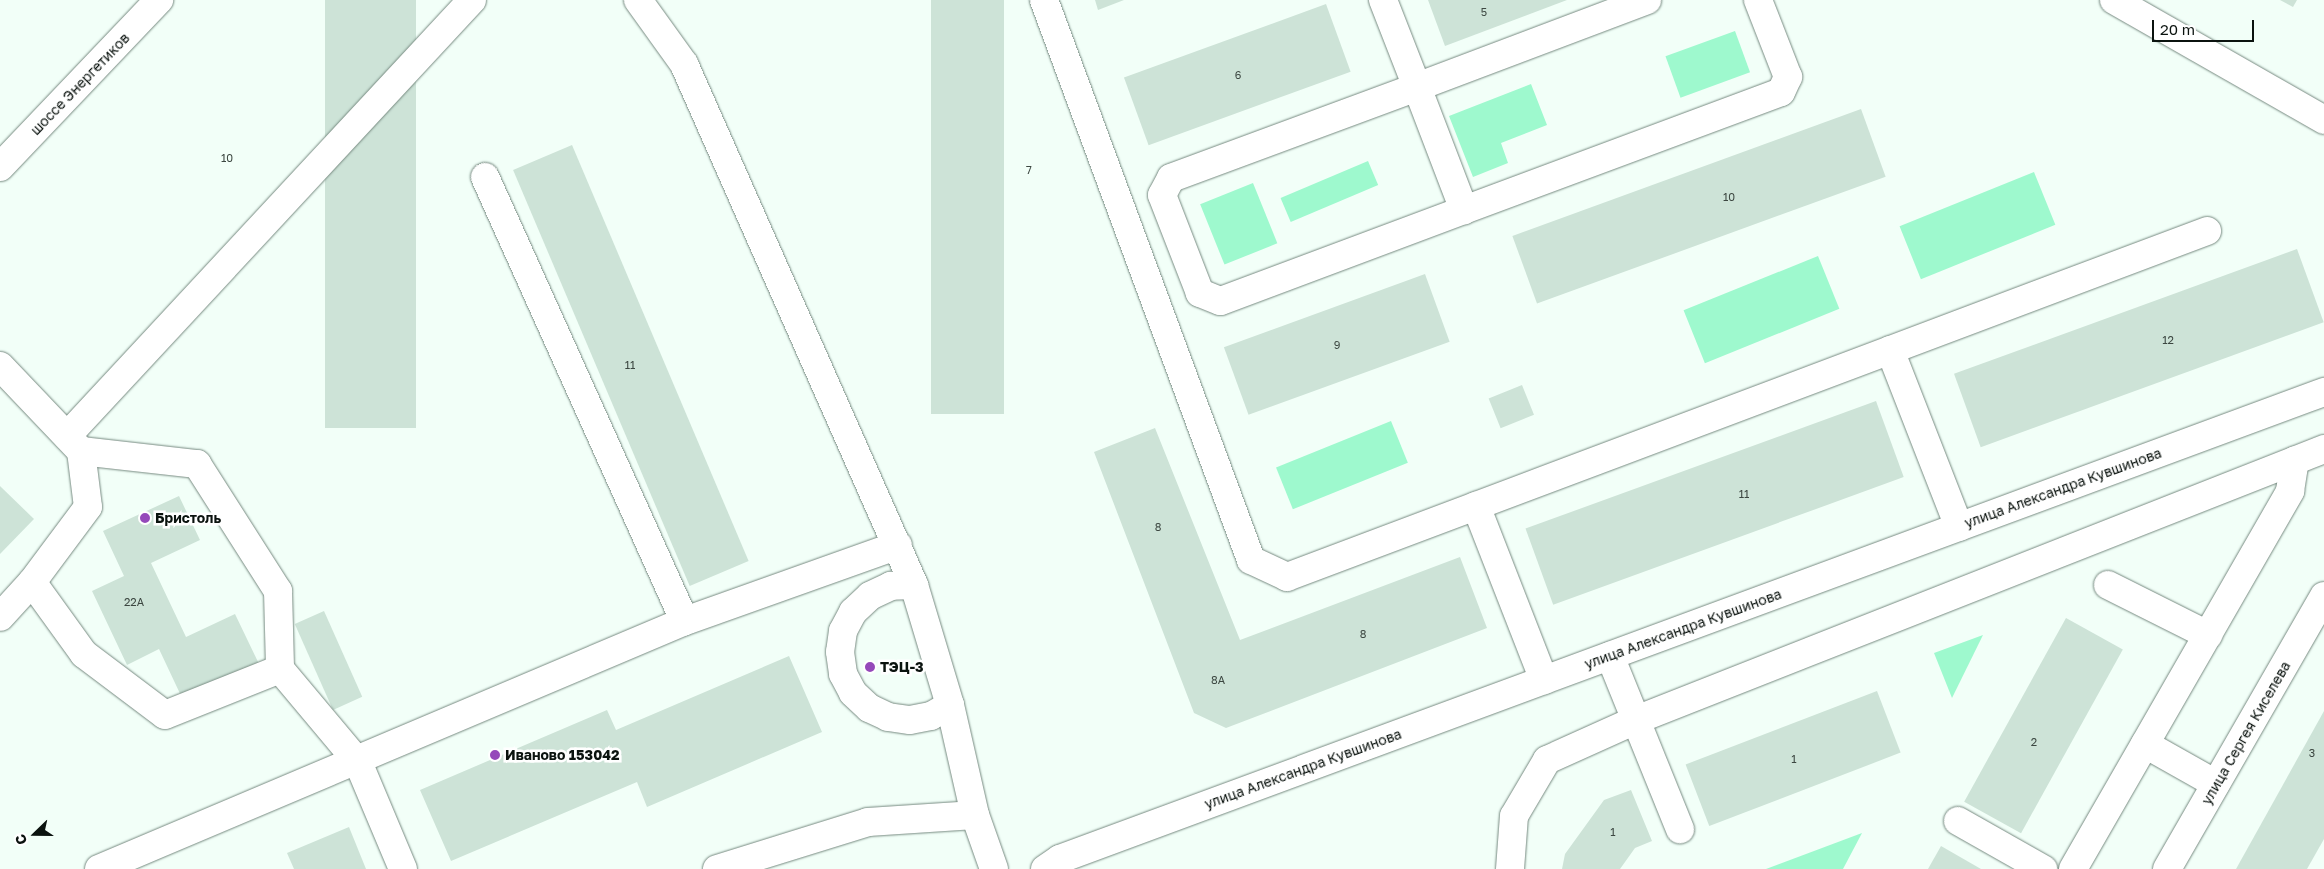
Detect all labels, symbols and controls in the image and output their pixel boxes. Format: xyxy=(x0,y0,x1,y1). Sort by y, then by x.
house number: 5 xyxy=(1481,5,1487,19)
scale bar xyxy=(2154,10,2256,42)
text: 20 m xyxy=(2160,20,2195,38)
street label: шоссе Энергетиков xyxy=(27,30,133,138)
house number: 6 xyxy=(1235,68,1241,82)
house number: 10 xyxy=(221,151,233,165)
house number: 7 xyxy=(1026,163,1032,177)
house number: 10 xyxy=(1723,190,1735,204)
house number: 12 xyxy=(2162,333,2174,347)
house number: 9 xyxy=(1334,338,1340,352)
house number: 11 xyxy=(625,358,635,372)
street label: улица Александра Кувшинова xyxy=(1962,444,2164,532)
house number: 11 xyxy=(1739,487,1749,501)
place label: Бристоль xyxy=(155,510,221,526)
marker: Бристоль xyxy=(139,512,151,524)
house number: 8 xyxy=(1155,520,1161,534)
street label: улица Александра Кувшинова xyxy=(1582,585,1784,673)
house number: 22А xyxy=(124,595,144,609)
house number: 8 xyxy=(1360,627,1366,641)
street label: улица Сергея Киселева xyxy=(2198,658,2294,808)
place label: ТЭЦ-3 xyxy=(880,659,924,675)
marker: ТЭЦ-3 xyxy=(864,661,876,673)
house number: 8А xyxy=(1211,673,1225,687)
street label: улица Александра Кувшинова xyxy=(1202,725,1404,813)
house number: 2 xyxy=(2031,735,2037,749)
house number: 3 xyxy=(2309,746,2315,760)
place label: Иваново 153042 xyxy=(505,747,620,763)
marker: Иваново 153042 xyxy=(489,749,501,761)
house number: 1 xyxy=(1791,752,1797,766)
north arrow xyxy=(10,809,60,859)
house number: 1 xyxy=(1610,825,1616,839)
text: С xyxy=(11,832,30,848)

